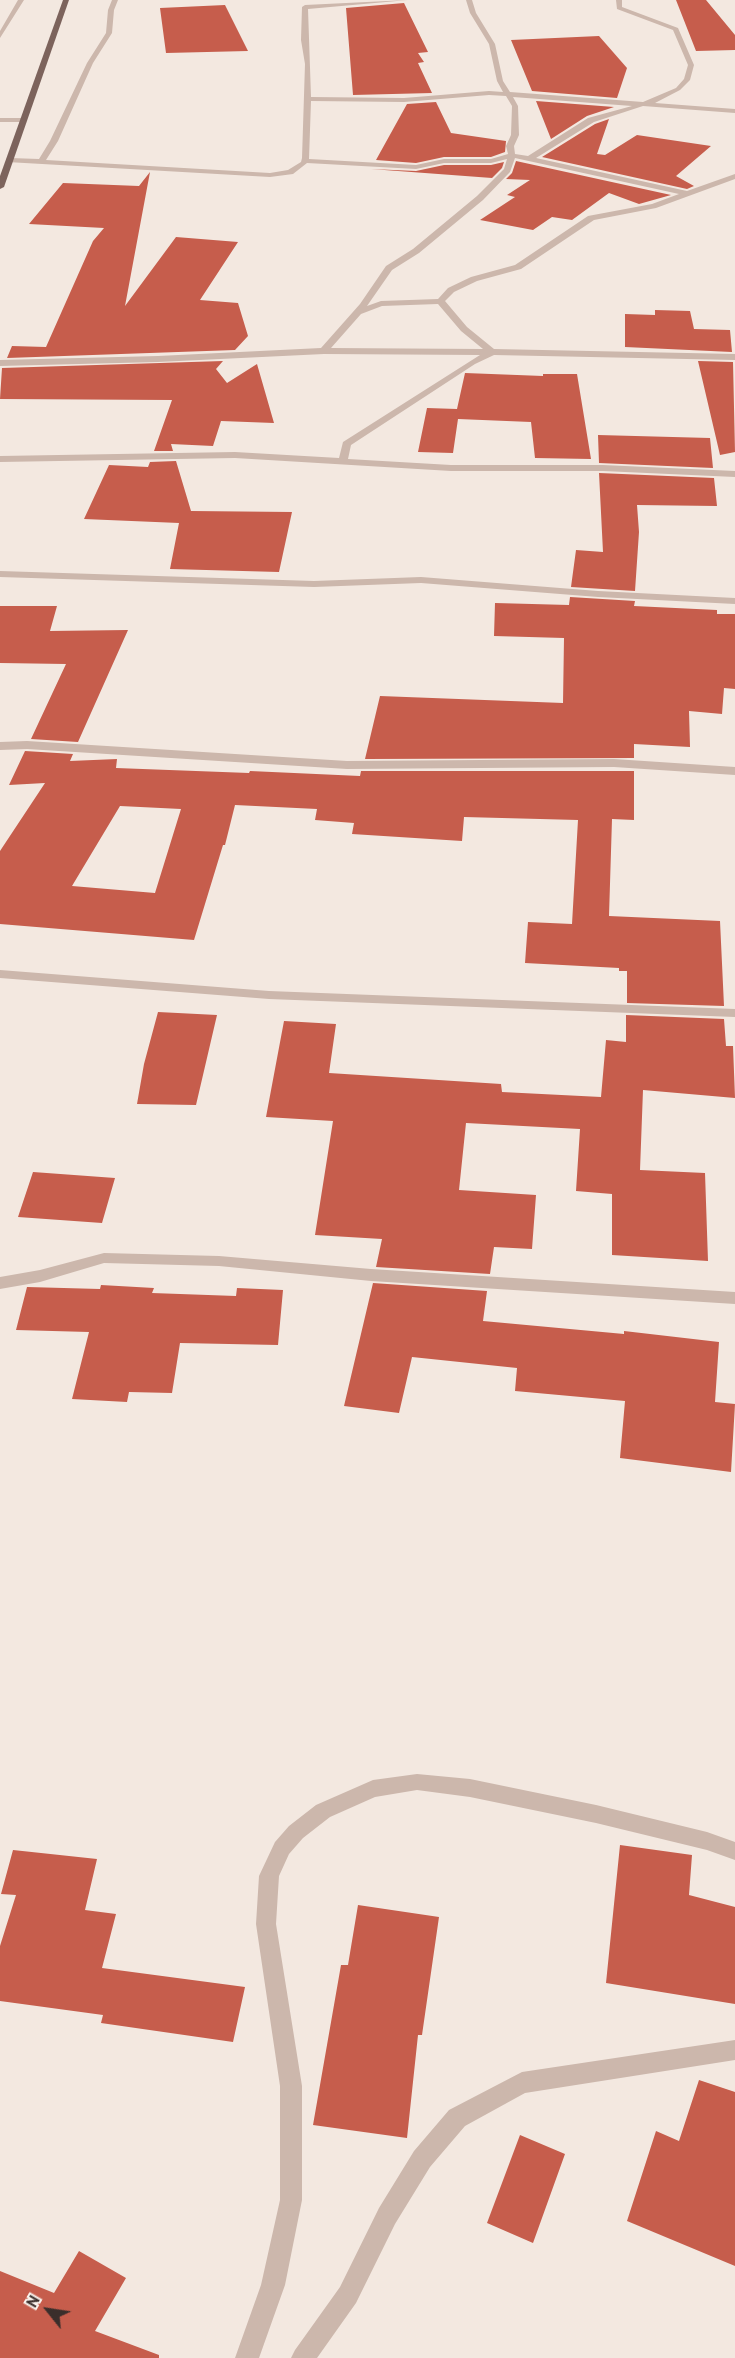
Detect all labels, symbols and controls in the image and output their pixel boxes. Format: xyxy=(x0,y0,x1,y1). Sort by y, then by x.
north arrow xyxy=(18,2280,78,2340)
text: N xyxy=(21,2291,44,2311)

